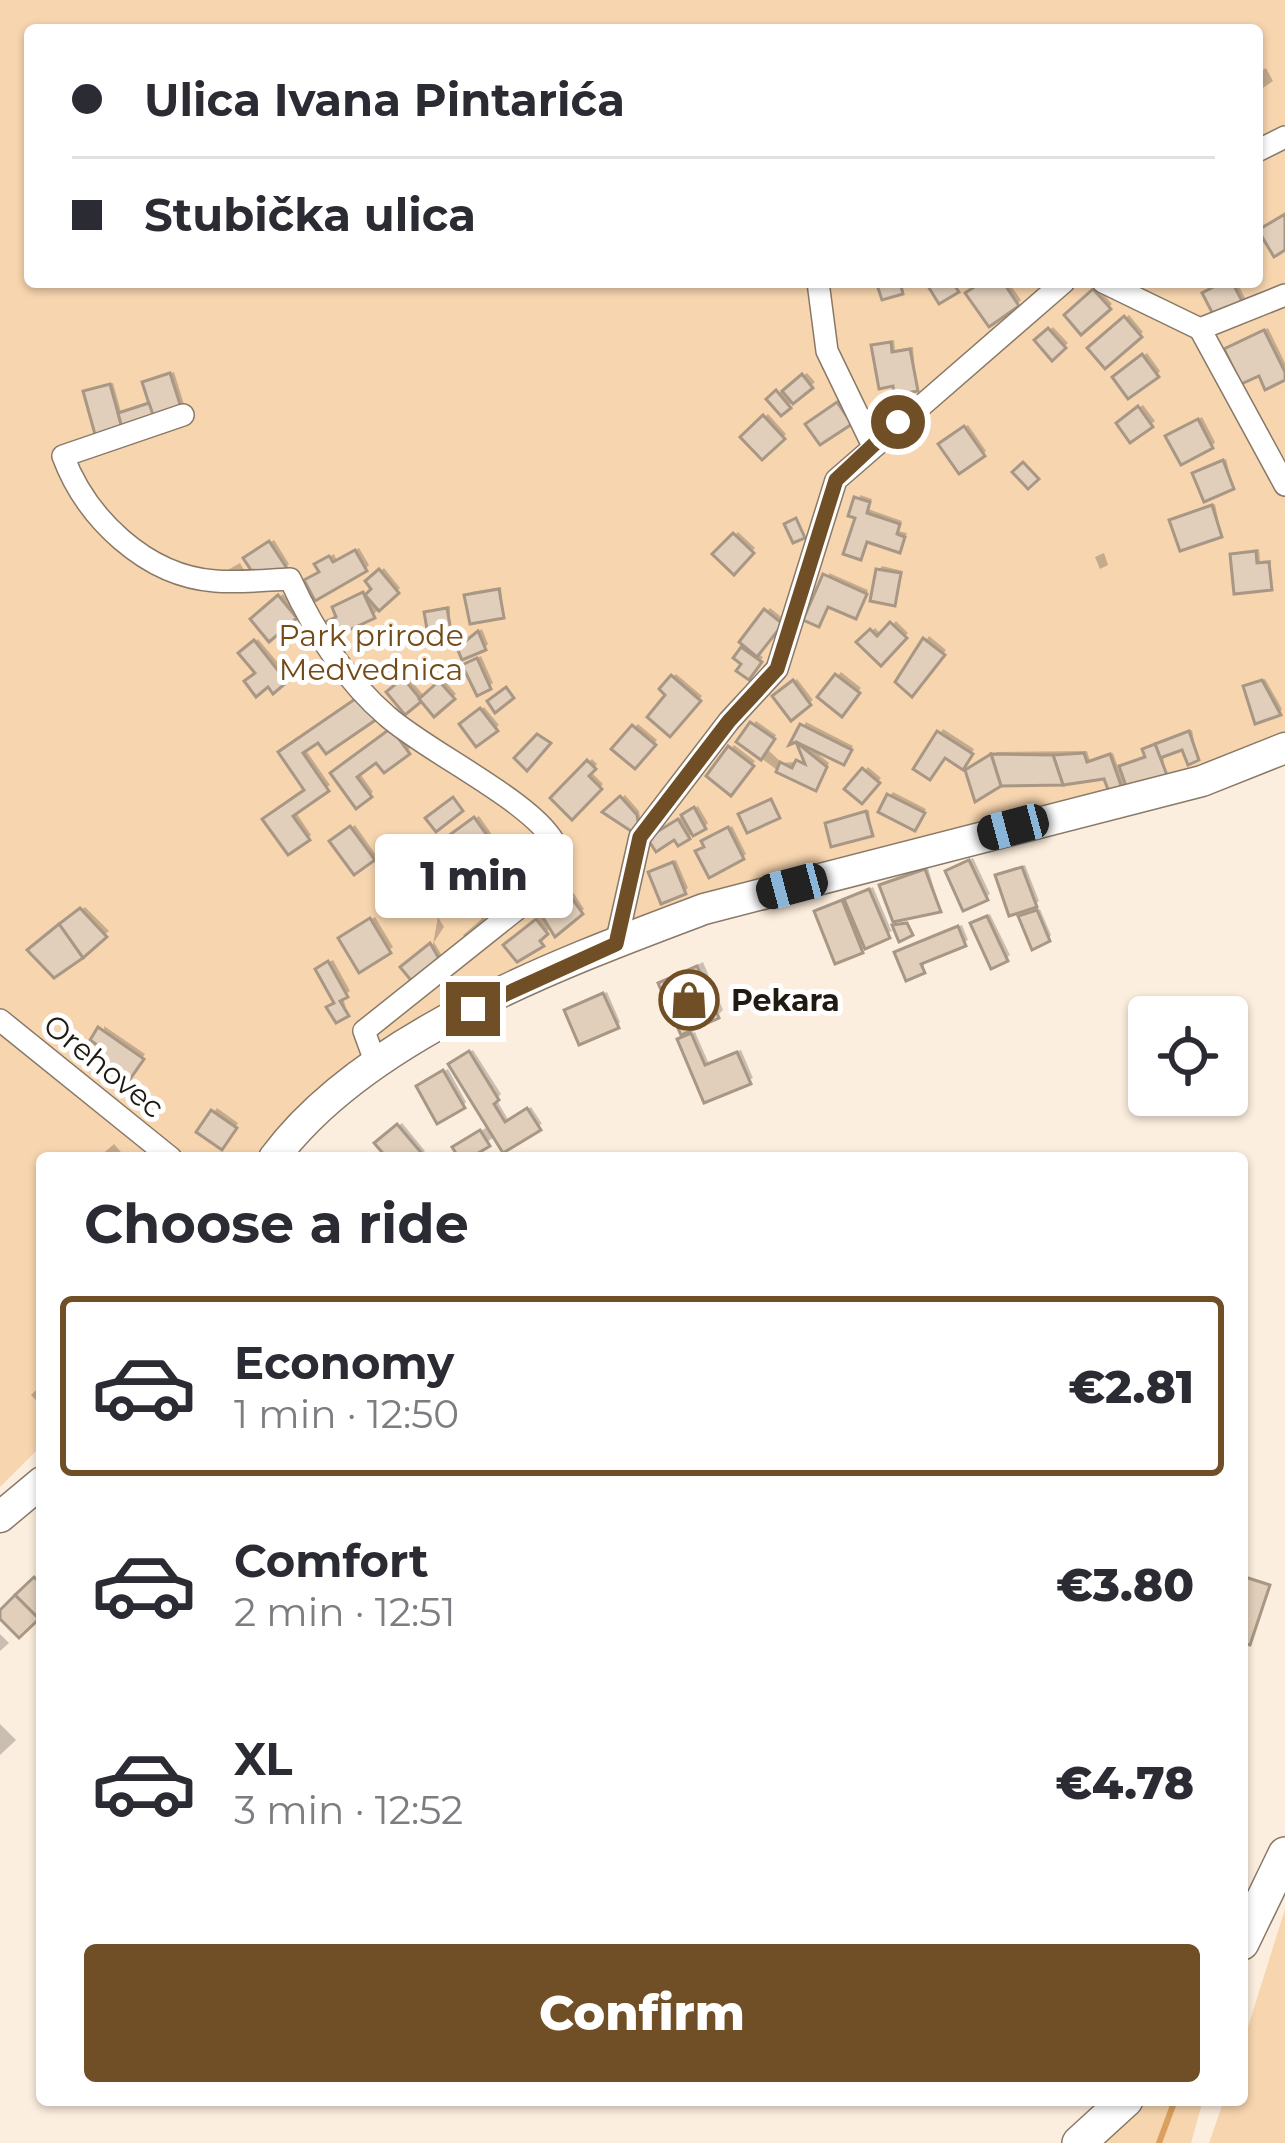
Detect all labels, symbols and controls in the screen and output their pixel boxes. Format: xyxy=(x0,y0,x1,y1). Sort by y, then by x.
text: Ulica Ivana Pintarića xyxy=(144,72,625,127)
text: Stubička ulica xyxy=(144,187,476,242)
route start xyxy=(871,395,925,449)
park label: Park prirode Medvednica xyxy=(278,617,464,688)
car xyxy=(974,800,1052,854)
callout: 1 min xyxy=(374,835,572,919)
text: 1 min xyxy=(420,852,528,900)
car xyxy=(753,859,831,913)
shop icon: Pekara xyxy=(658,969,720,1031)
route end xyxy=(446,982,500,1036)
place label: Pekara xyxy=(731,982,840,1019)
map controls xyxy=(1128,996,1248,1116)
button: locate xyxy=(1128,996,1248,1116)
street label: Orehovec xyxy=(36,1006,172,1126)
text: Choose a ride xyxy=(84,1191,469,1257)
icon: car xyxy=(90,1332,198,1440)
text: Economy xyxy=(234,1335,454,1390)
text: €2.81 xyxy=(1068,1359,1194,1414)
text: 1 min · 12:50 xyxy=(234,1390,459,1438)
icon: car xyxy=(90,1530,198,1638)
text: Comfort xyxy=(234,1533,429,1588)
text: €3.80 xyxy=(1056,1557,1194,1612)
text: 2 min · 12:51 xyxy=(234,1588,456,1636)
icon: car xyxy=(90,1728,198,1836)
text: XL xyxy=(234,1731,292,1786)
text: €4.78 xyxy=(1055,1755,1194,1810)
text: 3 min · 12:52 xyxy=(234,1786,463,1834)
button: Confirm xyxy=(84,1944,1200,2082)

